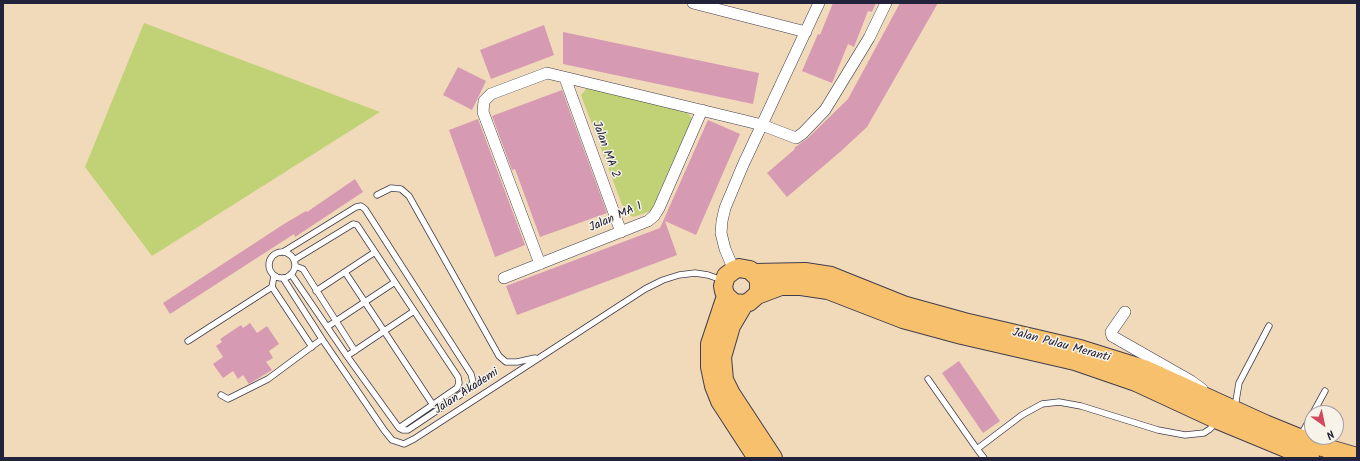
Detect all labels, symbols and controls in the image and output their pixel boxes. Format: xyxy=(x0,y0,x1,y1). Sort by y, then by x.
street label: Jalan MA 2 xyxy=(588,120,622,180)
street label: Jalan MA 1 xyxy=(587,200,645,236)
street label: Jalan Pulau Meranti xyxy=(1010,326,1112,366)
street label: Jalan Akademi xyxy=(432,366,502,418)
north arrow xyxy=(1304,405,1344,445)
text: N xyxy=(1322,425,1338,444)

